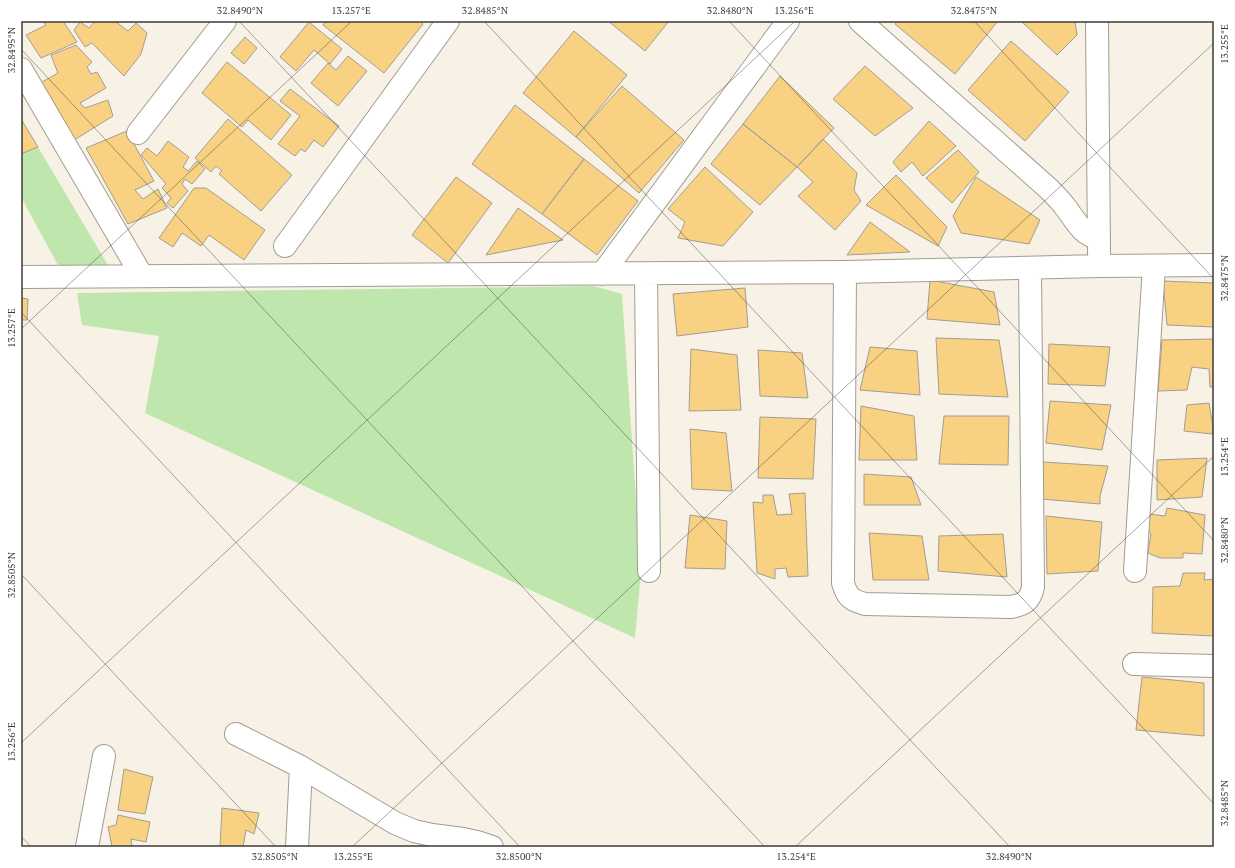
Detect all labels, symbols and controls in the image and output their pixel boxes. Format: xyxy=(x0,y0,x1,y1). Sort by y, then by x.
text: 32.8490°N xyxy=(217,4,264,17)
text: 13.257°E xyxy=(331,4,371,17)
text: 32.8485°N xyxy=(462,4,509,17)
text: 32.8480°N xyxy=(707,4,754,17)
text: 13.256°E xyxy=(774,4,814,17)
text: 32.8475°N xyxy=(951,4,998,17)
text: 13.255°E xyxy=(1218,24,1231,64)
text: 32.8495°N xyxy=(5,26,18,73)
text: 32.8475°N xyxy=(1218,254,1231,301)
text: 13.257°E xyxy=(5,308,18,348)
text: 13.254°E xyxy=(1218,437,1231,477)
text: 32.8480°N xyxy=(1218,516,1231,563)
text: 32.8505°N xyxy=(5,551,18,598)
text: 13.256°E xyxy=(5,722,18,762)
text: 32.8485°N xyxy=(1218,779,1231,826)
text: 32.8505°N xyxy=(252,850,299,863)
text: 13.255°E xyxy=(333,850,373,863)
text: 32.8500°N xyxy=(496,850,543,863)
text: 13.254°E xyxy=(776,850,816,863)
text: 32.8490°N xyxy=(986,850,1033,863)

